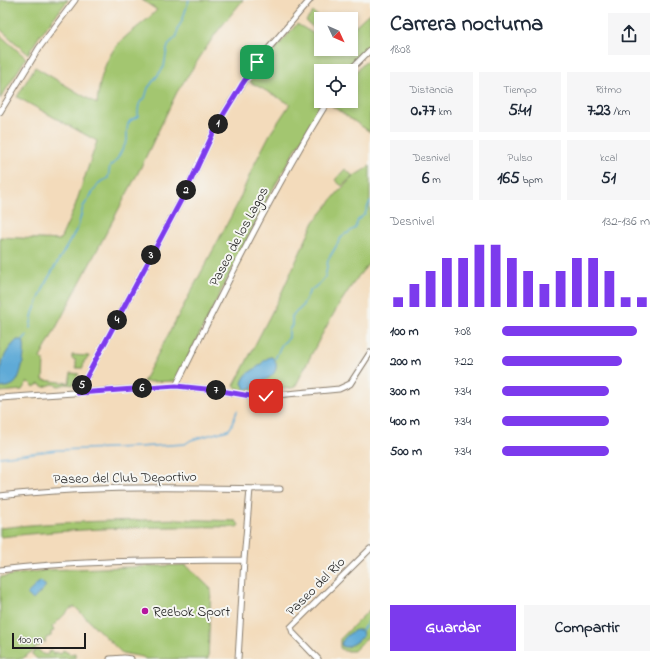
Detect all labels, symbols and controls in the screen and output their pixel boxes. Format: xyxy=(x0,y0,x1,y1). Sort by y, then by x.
text: Carrera nocturna xyxy=(390,9,543,41)
north arrow xyxy=(314,12,358,56)
map controls xyxy=(314,12,358,108)
button: share xyxy=(608,13,650,55)
text: 18:08 xyxy=(390,40,411,59)
pin xyxy=(240,45,274,79)
icon: arrive xyxy=(246,51,268,73)
button: locate xyxy=(314,64,358,108)
text: Distancia xyxy=(410,82,453,98)
text: Tiempo xyxy=(503,82,537,98)
text: Ritmo xyxy=(596,82,622,98)
text: 0.77 xyxy=(411,98,436,123)
text: 5:41 xyxy=(508,98,532,123)
text: 7:23 xyxy=(587,98,611,123)
text: km xyxy=(436,104,452,120)
text: /km xyxy=(611,104,630,120)
pin: 1 xyxy=(208,114,228,134)
text: 1 xyxy=(216,116,220,132)
text: Desnivel xyxy=(413,150,450,166)
text: Pulso xyxy=(507,150,533,166)
text: kcal xyxy=(600,150,617,166)
text: 6 xyxy=(422,166,429,191)
text: 165 xyxy=(497,166,520,191)
text: 51 xyxy=(601,166,616,191)
text: m xyxy=(429,172,441,188)
text: bpm xyxy=(520,172,543,188)
pin: 2 xyxy=(176,180,196,200)
text: 2 xyxy=(183,182,189,198)
street label: Paseo de los Lagos xyxy=(204,183,275,291)
text: Desnivel xyxy=(390,212,434,231)
text: 132–136 m xyxy=(602,212,650,231)
pin: 3 xyxy=(141,245,161,265)
text: 3 xyxy=(149,247,153,263)
pin: 4 xyxy=(107,310,127,330)
text: 4 xyxy=(115,312,119,328)
text: 100 m xyxy=(390,322,419,341)
text: 7:08 xyxy=(454,322,471,341)
text: 200 m xyxy=(390,352,421,371)
text: 7:22 xyxy=(454,352,473,371)
pin: 5 xyxy=(72,375,92,395)
text: 5 xyxy=(79,377,85,393)
pin: 6 xyxy=(132,378,152,398)
pin xyxy=(249,379,283,413)
text: 6 xyxy=(140,380,144,396)
pin: 7 xyxy=(206,380,226,400)
text: 7 xyxy=(214,382,218,398)
text: 300 m xyxy=(390,382,420,401)
text: 7:34 xyxy=(454,382,471,401)
icon: check xyxy=(255,385,277,407)
text: 400 m xyxy=(390,412,420,431)
text: 7:34 xyxy=(454,412,471,431)
text: 500 m xyxy=(390,442,422,461)
text: 7:34 xyxy=(454,442,471,461)
street label: Paseo del Club Deportivo xyxy=(53,467,197,490)
street label: Paseo del Río xyxy=(282,553,351,622)
place label: Reebok Sport xyxy=(153,602,230,623)
button: Guardar xyxy=(390,605,516,651)
button: Compartir xyxy=(524,605,650,651)
marker: Reebok Sport xyxy=(140,606,150,616)
scale bar xyxy=(12,631,86,650)
text: 100 m xyxy=(18,632,42,648)

